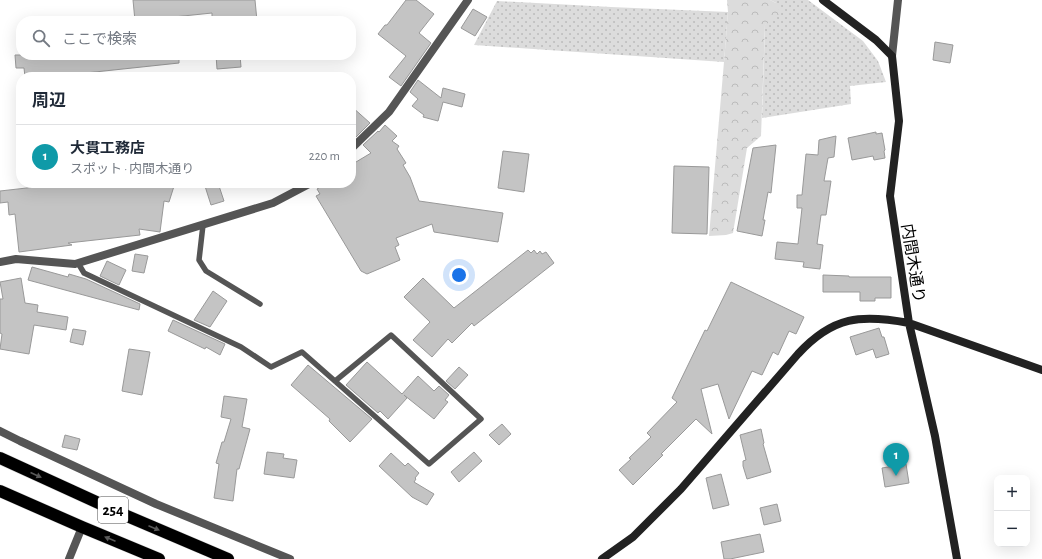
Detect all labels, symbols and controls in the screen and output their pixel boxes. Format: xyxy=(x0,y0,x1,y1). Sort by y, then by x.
search box xyxy=(16,16,356,60)
icon: search xyxy=(30,27,52,49)
text: ここで検索 xyxy=(62,32,137,47)
text: 周辺 xyxy=(32,92,66,109)
text: 大貫工務店 xyxy=(70,141,145,156)
text: 1 xyxy=(43,150,47,163)
text: 220 m xyxy=(309,150,340,163)
text: スポット · 内間木通り xyxy=(70,163,194,176)
street label: 内間木通り xyxy=(899,222,928,304)
your location xyxy=(449,265,469,285)
pin: 1 xyxy=(883,443,909,476)
one-way arrow xyxy=(30,472,42,478)
map controls xyxy=(994,475,1030,547)
button: + xyxy=(994,475,1030,511)
road number: 254 xyxy=(98,497,128,523)
button: − xyxy=(994,511,1030,547)
one-way arrow xyxy=(149,525,161,531)
one-way arrow xyxy=(104,535,116,542)

